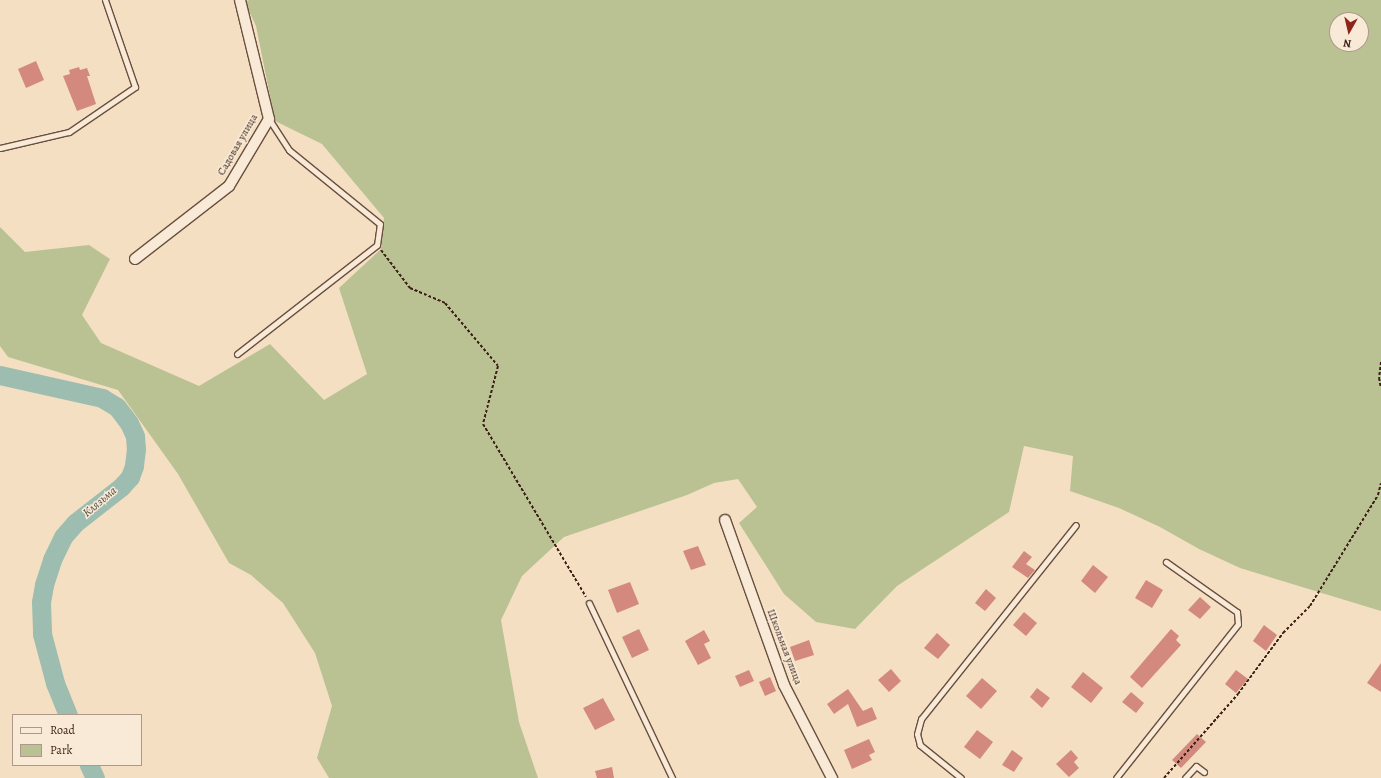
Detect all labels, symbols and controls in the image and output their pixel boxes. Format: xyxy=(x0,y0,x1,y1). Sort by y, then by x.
north arrow xyxy=(1329,12,1369,52)
text: N xyxy=(1342,35,1352,51)
street label: Садовая улица xyxy=(215,112,261,178)
water label: Клязьма xyxy=(80,484,120,520)
street label: Школьная улица xyxy=(764,607,804,687)
legend xyxy=(12,714,142,766)
text: Road xyxy=(50,722,75,738)
text: Park xyxy=(50,742,73,758)

